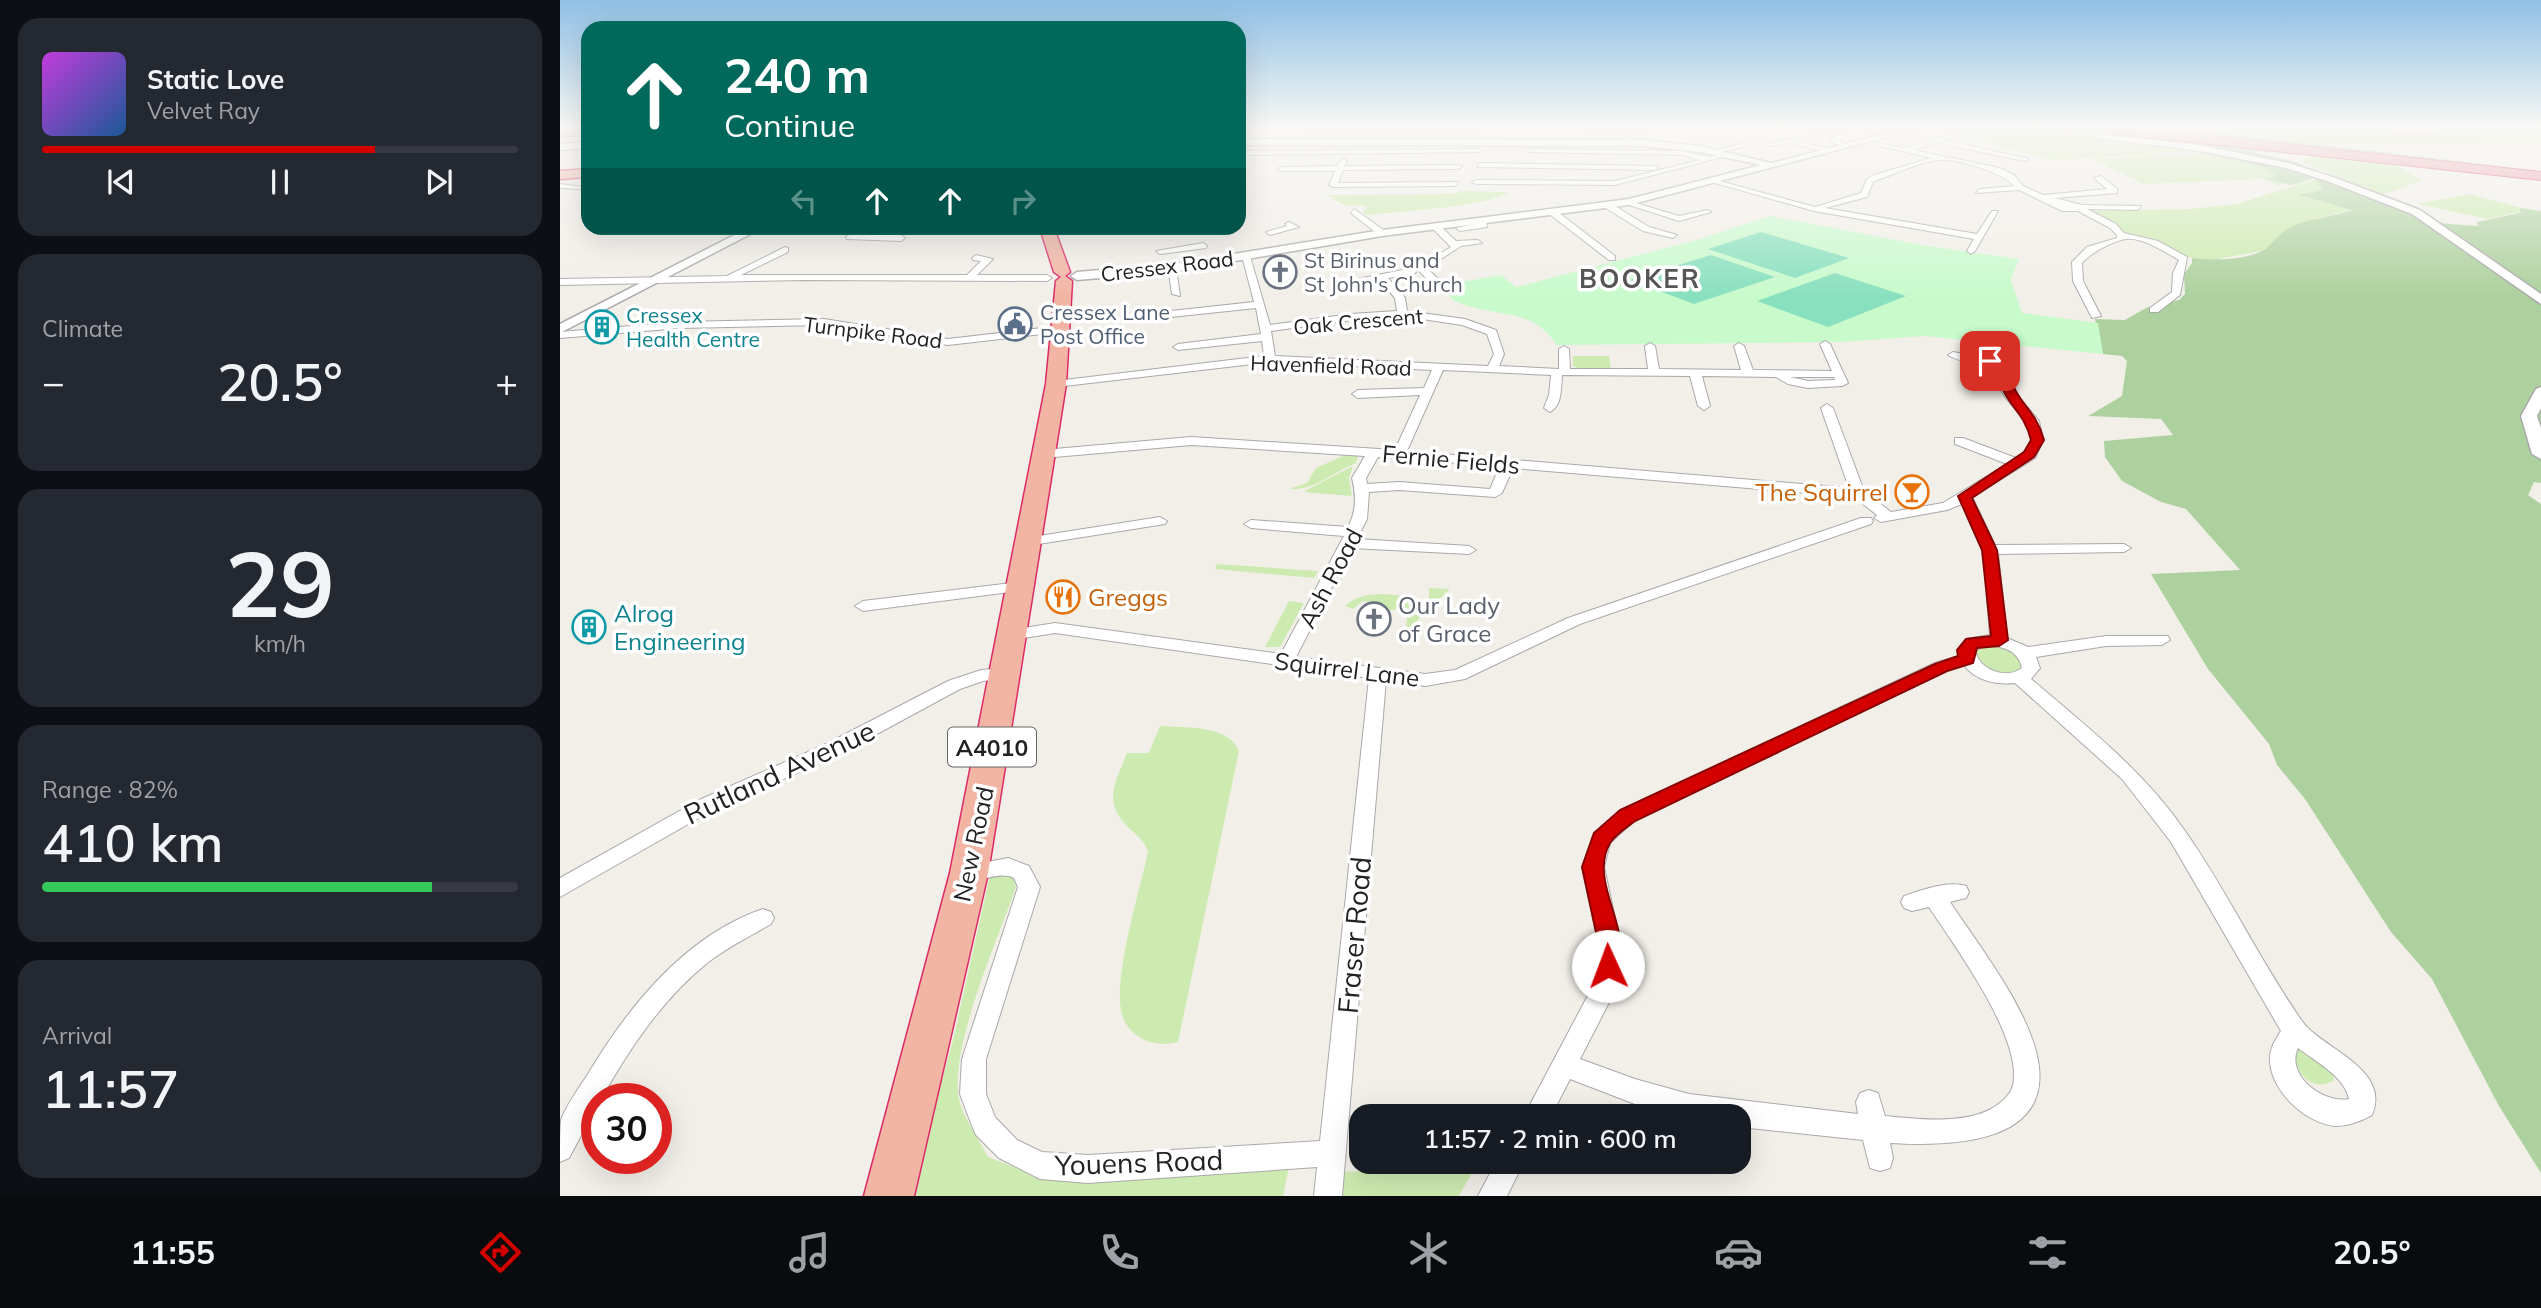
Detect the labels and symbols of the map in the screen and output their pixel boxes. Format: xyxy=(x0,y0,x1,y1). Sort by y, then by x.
street label: Cressex Road xyxy=(1099,245,1235,287)
place label: St Birinus and St John's Church xyxy=(1304,247,1463,297)
church icon: St Birinus and St John's Church xyxy=(1261,253,1299,291)
district label: BOOKER xyxy=(1579,262,1701,295)
place label: Cressex Lane Post Office xyxy=(1040,299,1170,349)
place label: Cressex Health Centre xyxy=(626,302,760,352)
street label: Oak Crescent xyxy=(1292,302,1424,340)
public building icon: Cressex Lane Post Office xyxy=(996,305,1034,343)
building icon: Cressex Health Centre xyxy=(583,308,621,346)
street label: Turnpike Road xyxy=(802,311,944,353)
pin xyxy=(1960,331,2020,391)
street label: Havenfield Road xyxy=(1250,349,1412,381)
street label: Fernie Fields xyxy=(1381,438,1521,480)
bar icon: The Squirrel xyxy=(1893,473,1931,511)
place label: The Squirrel xyxy=(1755,477,1888,507)
street label: Ash Road xyxy=(1291,523,1369,633)
restaurant icon: Greggs xyxy=(1044,578,1082,616)
place label: Greggs xyxy=(1088,582,1168,612)
place label: Our Lady of Grace xyxy=(1398,590,1500,648)
place label: Alrog Engineering xyxy=(614,598,746,656)
church icon: Our Lady of Grace xyxy=(1355,600,1393,638)
building icon: Alrog Engineering xyxy=(570,608,608,646)
street label: Squirrel Lane xyxy=(1273,645,1421,693)
street label: Rutland Avenue xyxy=(678,712,880,832)
road number: A4010 xyxy=(948,727,1036,766)
street label: New Road xyxy=(946,784,1000,904)
street label: Fraser Road xyxy=(1330,855,1378,1015)
position arrow xyxy=(1571,929,1645,1003)
speed limit sign: 30 xyxy=(581,1083,672,1174)
street label: Youens Road xyxy=(1053,1142,1224,1182)

